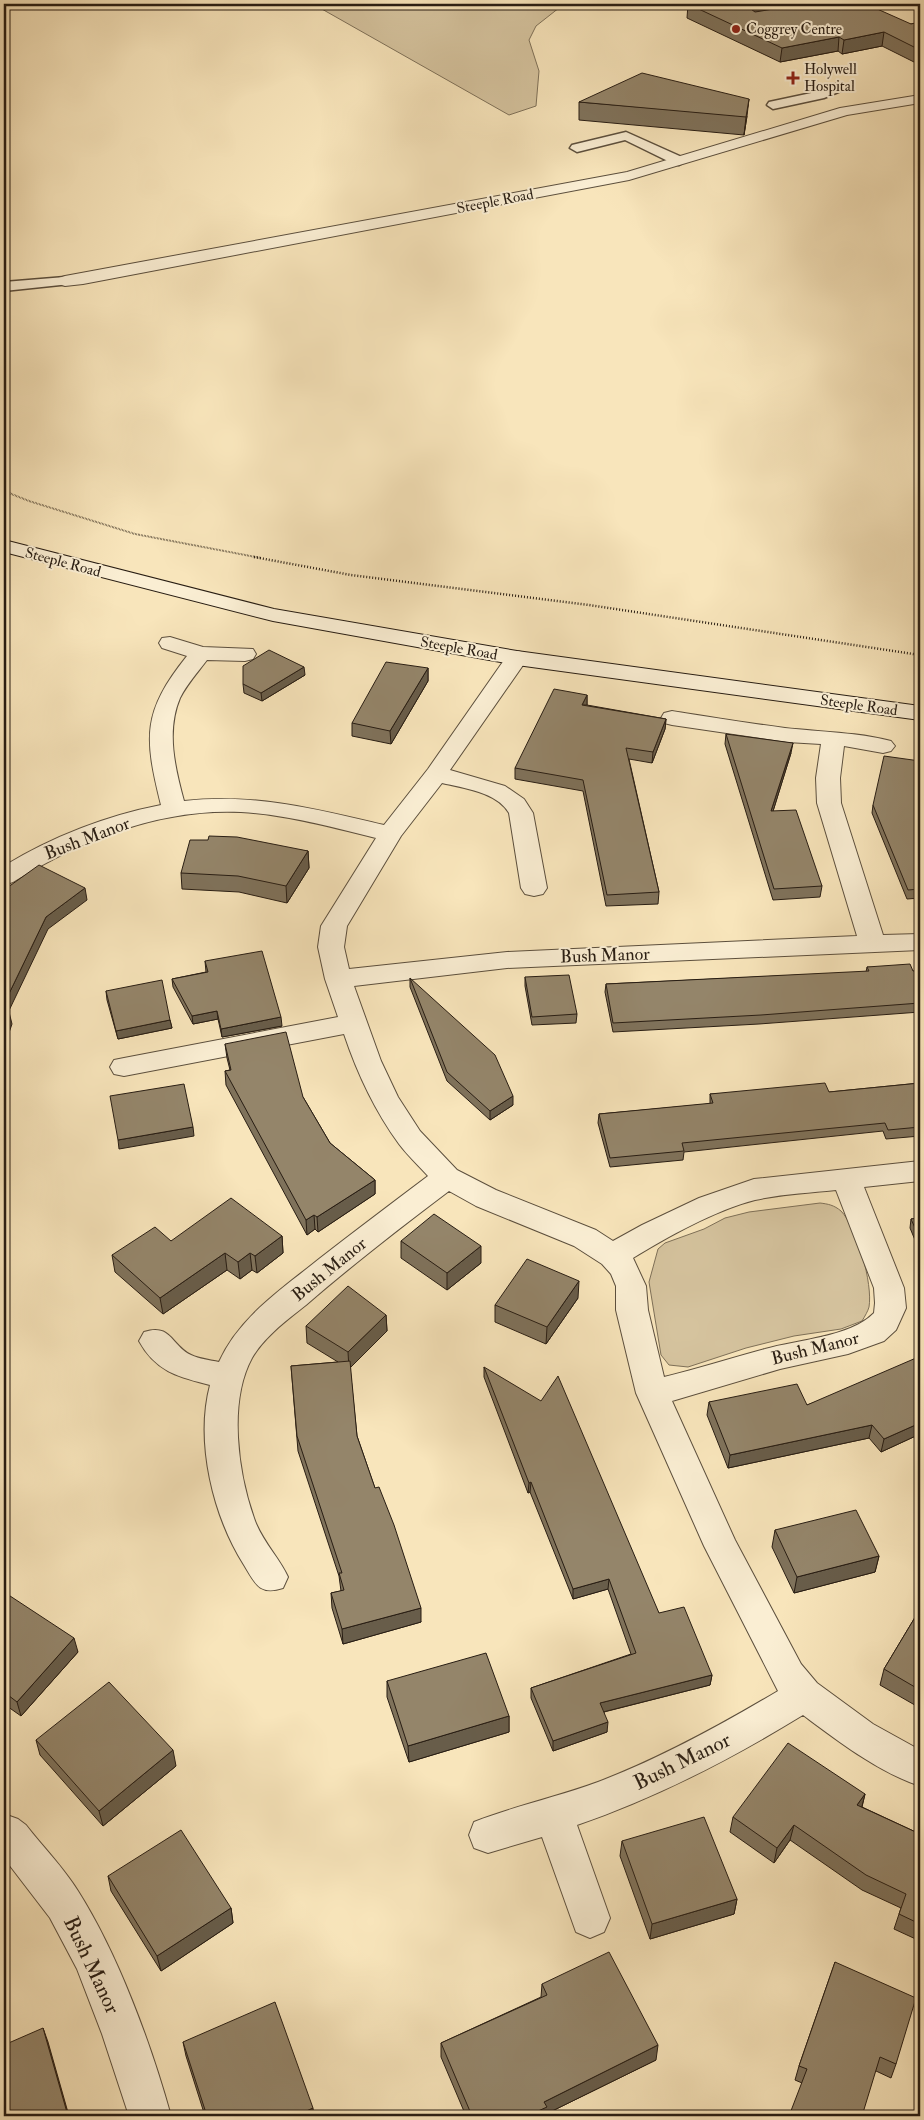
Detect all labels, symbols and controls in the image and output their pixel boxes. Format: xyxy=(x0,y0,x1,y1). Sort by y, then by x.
place label: Coggrey Centre xyxy=(746,20,842,39)
marker: Coggrey Centre xyxy=(730,23,742,35)
place label: Holywell Hospital xyxy=(804,60,857,97)
marker: Holywell Hospital xyxy=(786,71,800,85)
street label: Steeple Road xyxy=(455,185,536,219)
street label: Steeple Road xyxy=(23,543,103,583)
street label: Steeple Road xyxy=(419,632,499,666)
street label: Steeple Road xyxy=(819,691,899,721)
street label: Bush Manor xyxy=(41,812,133,865)
street label: Bush Manor xyxy=(560,942,651,969)
street label: Bush Manor xyxy=(287,1232,372,1307)
street label: Bush Manor xyxy=(769,1326,862,1371)
street label: Bush Manor xyxy=(629,1726,735,1797)
street label: Bush Manor xyxy=(57,1912,126,2019)

